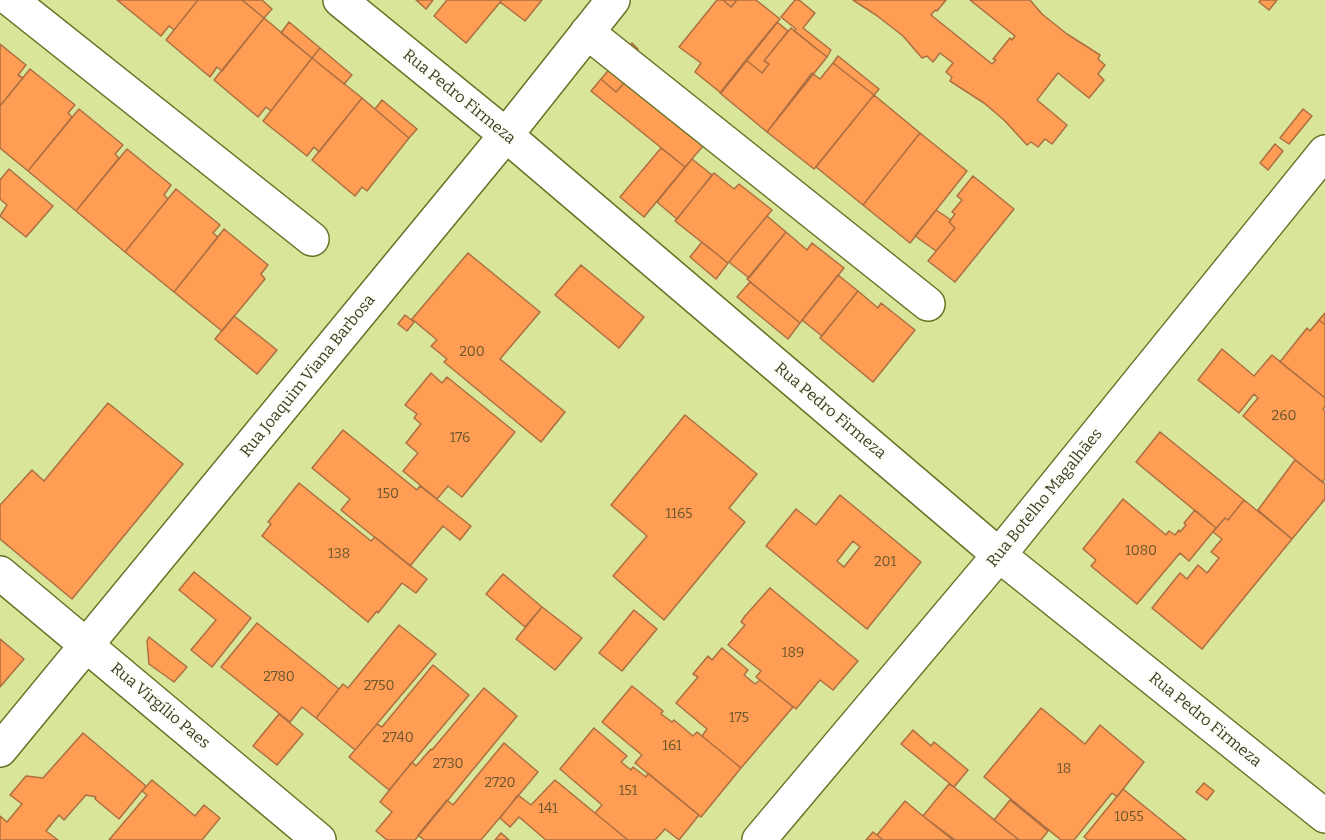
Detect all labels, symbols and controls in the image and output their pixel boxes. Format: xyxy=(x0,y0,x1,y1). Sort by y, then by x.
street label: Rua Pedro Firmeza xyxy=(399,46,519,148)
street label: Rua Joaquim Viana Barbosa xyxy=(236,291,380,461)
house number: 200 xyxy=(459,344,485,360)
street label: Rua Pedro Firmeza xyxy=(770,359,890,463)
house number: 260 xyxy=(1272,408,1296,424)
street label: Rua Botelho Magalhães xyxy=(983,425,1107,571)
house number: 176 xyxy=(450,430,470,446)
house number: 150 xyxy=(377,486,399,502)
house number: 1165 xyxy=(666,506,692,522)
house number: 1080 xyxy=(1125,543,1157,559)
house number: 138 xyxy=(328,546,350,562)
house number: 201 xyxy=(874,554,896,570)
house number: 189 xyxy=(782,645,804,661)
street label: Rua Virgílio Paes xyxy=(106,659,214,753)
house number: 2780 xyxy=(263,669,295,685)
street label: Rua Pedro Firmeza xyxy=(1145,669,1265,771)
house number: 2750 xyxy=(364,678,394,694)
house number: 175 xyxy=(729,710,749,726)
house number: 2740 xyxy=(382,730,414,746)
house number: 161 xyxy=(662,738,682,754)
house number: 2730 xyxy=(432,756,464,772)
house number: 18 xyxy=(1057,761,1071,777)
house number: 2720 xyxy=(484,775,516,791)
house number: 151 xyxy=(619,783,637,799)
house number: 141 xyxy=(538,801,558,817)
house number: 1055 xyxy=(1114,809,1144,825)

